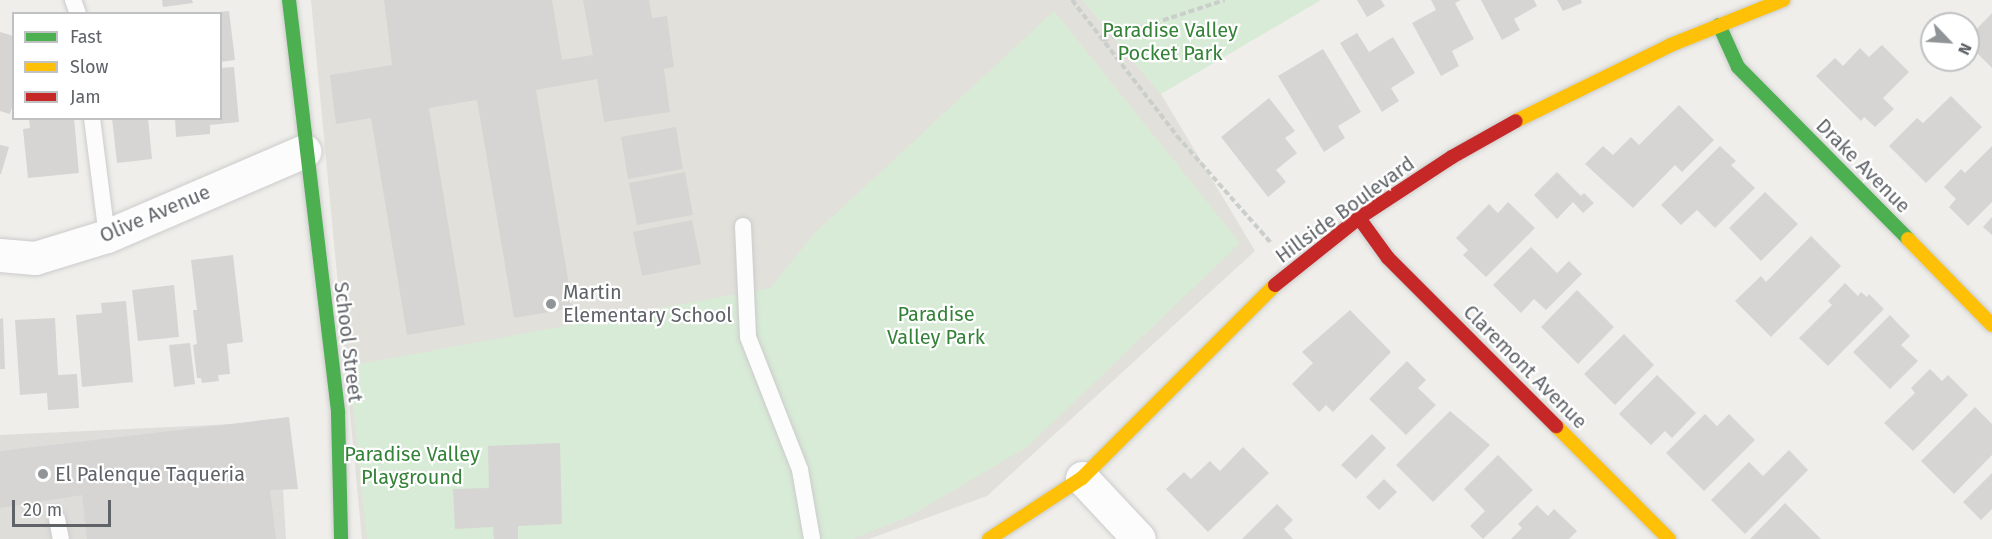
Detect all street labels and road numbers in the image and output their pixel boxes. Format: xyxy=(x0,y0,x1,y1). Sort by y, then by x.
street label: Drake Avenue xyxy=(1811,114,1915,218)
street label: Hillside Boulevard xyxy=(1271,152,1419,268)
street label: Olive Avenue xyxy=(96,180,214,248)
street label: School Street xyxy=(329,281,367,403)
street label: Claremont Avenue xyxy=(1458,300,1592,434)

